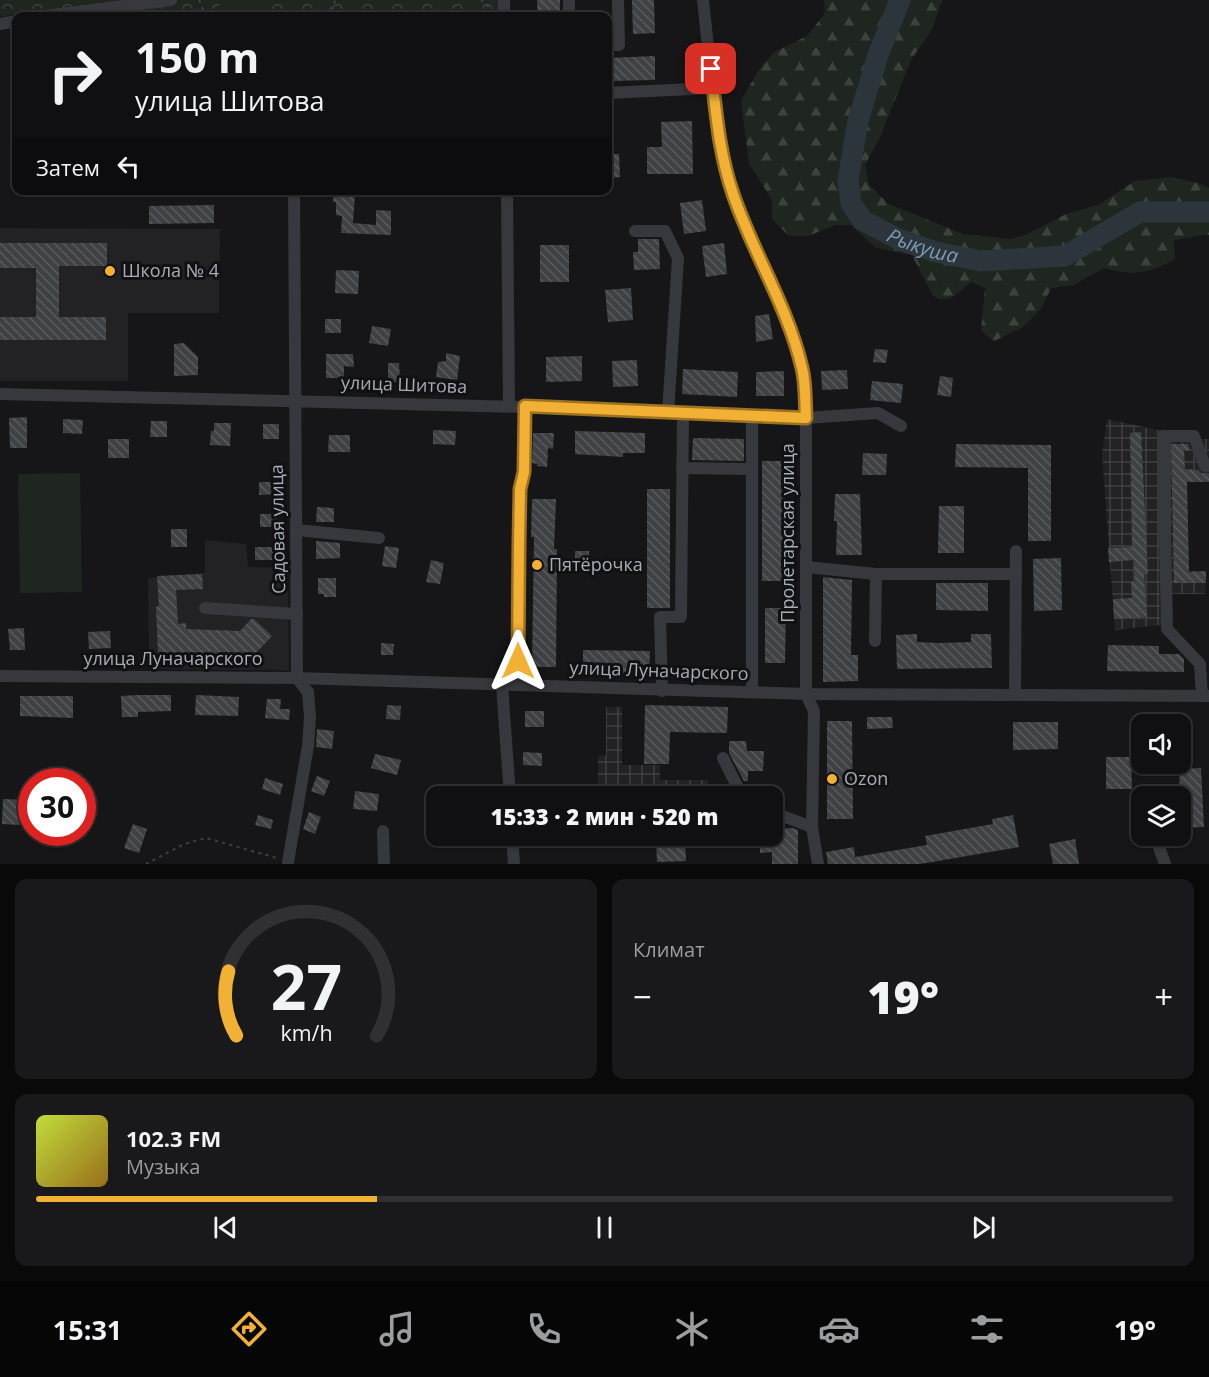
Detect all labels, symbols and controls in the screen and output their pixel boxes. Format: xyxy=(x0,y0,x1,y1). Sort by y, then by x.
text: 150 m xyxy=(135,28,259,85)
icon: right xyxy=(36,36,114,114)
pin xyxy=(685,43,736,94)
icon: arrive xyxy=(694,52,727,85)
text: улица Шитова xyxy=(135,82,325,119)
icon: left xyxy=(112,150,145,183)
text: Затем xyxy=(36,152,100,182)
water label: Рыкуша xyxy=(882,222,961,269)
place label: Школа № 4 xyxy=(122,258,219,282)
marker: Школа № 4 xyxy=(103,264,117,278)
street label: улица Шитова xyxy=(340,370,468,398)
street label: Пролетарская улица xyxy=(775,443,799,623)
street label: Садовая улица xyxy=(264,464,290,594)
place label: Пятёрочка xyxy=(549,552,643,576)
marker: Пятёрочка xyxy=(530,558,544,572)
position arrow xyxy=(486,629,550,693)
street label: улица Луначарского xyxy=(83,646,263,670)
street label: улица Луначарского xyxy=(569,655,749,685)
map controls xyxy=(1131,714,1191,846)
button: sound xyxy=(1131,714,1191,774)
place label: Ozon xyxy=(844,766,888,790)
speed limit sign: 30 xyxy=(18,768,96,846)
marker: Ozon xyxy=(825,772,839,786)
button: layers xyxy=(1131,786,1191,846)
text: 15:33 · 2 мин · 520 m xyxy=(491,801,718,831)
text: Климат xyxy=(633,936,705,963)
text: 27 xyxy=(270,943,342,1028)
text: 19° xyxy=(867,966,939,1027)
text: − xyxy=(633,974,652,1019)
text: + xyxy=(1154,974,1173,1019)
text: km/h xyxy=(280,1018,332,1047)
text: 102.3 FM xyxy=(126,1123,221,1153)
text: Музыка xyxy=(126,1153,200,1180)
icon: previous xyxy=(209,1211,242,1244)
icon: pause xyxy=(588,1211,621,1244)
icon: next xyxy=(967,1211,1000,1244)
icon: directions xyxy=(228,1308,270,1350)
icon: music xyxy=(376,1308,418,1350)
icon: phone xyxy=(523,1308,565,1350)
icon: climate xyxy=(671,1308,713,1350)
icon: car xyxy=(818,1308,860,1350)
icon: filters xyxy=(966,1308,1008,1350)
text: 15:31 xyxy=(53,1311,122,1348)
text: 19° xyxy=(1114,1311,1156,1348)

